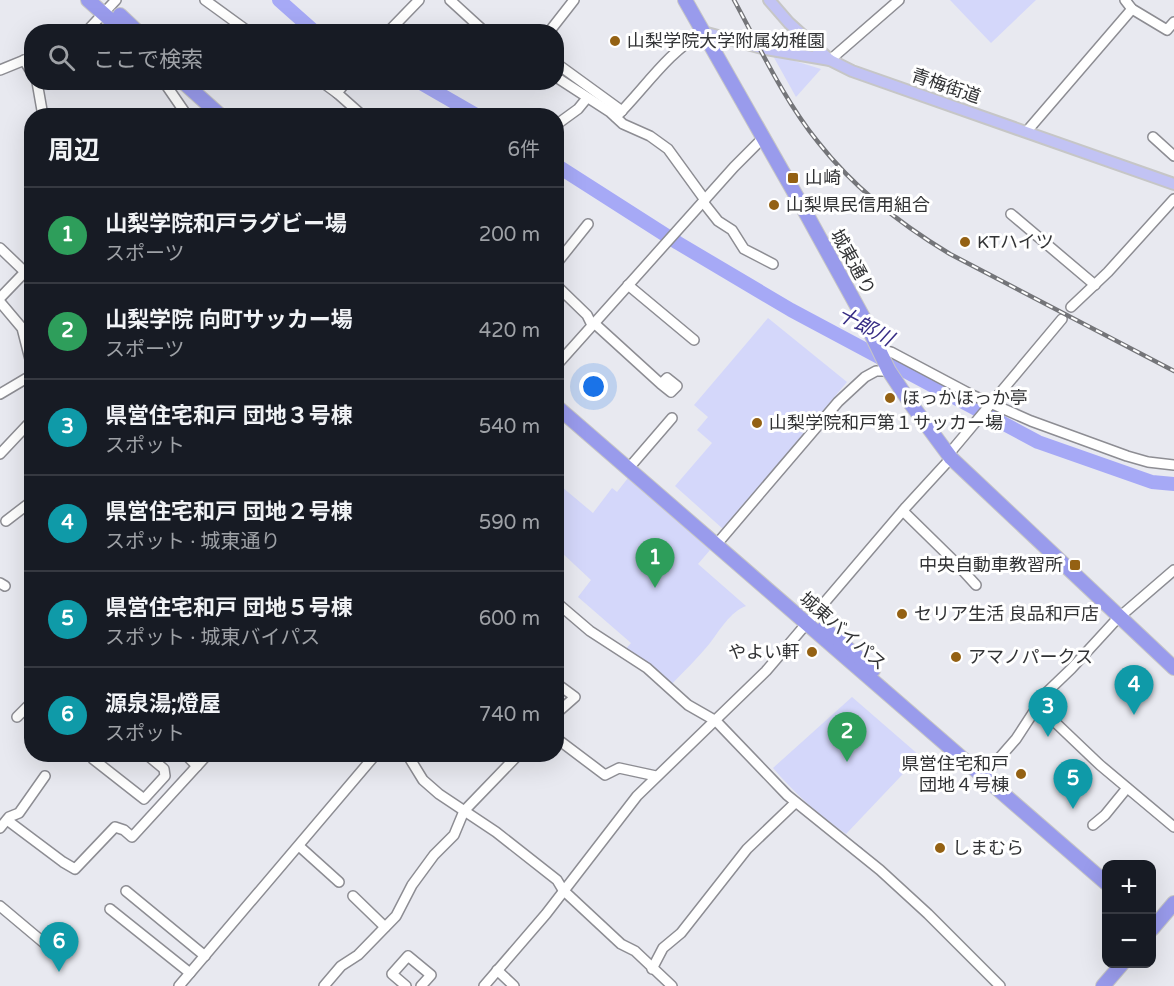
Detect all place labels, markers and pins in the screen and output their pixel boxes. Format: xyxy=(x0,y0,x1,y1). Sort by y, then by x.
place label: 山梨学院大学附属幼稚園 xyxy=(627,30,825,52)
marker: 山梨学院大学附属幼稚園 xyxy=(608,34,622,48)
place label: 山崎 xyxy=(805,167,841,189)
marker: 山崎 xyxy=(786,171,800,185)
place label: 山梨県民信用組合 xyxy=(786,194,930,216)
marker: 山梨県民信用組合 xyxy=(767,198,781,212)
place label: KTハイツ xyxy=(977,231,1054,253)
marker: KTハイツ xyxy=(958,235,972,249)
place label: ほっかほっか亭 xyxy=(902,387,1028,409)
marker: ほっかほっか亭 xyxy=(883,391,897,405)
place label: 山梨学院和戸第１サッカー場 xyxy=(769,412,1003,434)
marker: 山梨学院和戸第１サッカー場 xyxy=(750,416,764,430)
pin: 1 xyxy=(636,538,674,588)
place label: 中央自動車教習所 xyxy=(919,554,1063,576)
marker: 中央自動車教習所 xyxy=(1068,558,1082,572)
place label: セリア生活 良品和戸店 xyxy=(914,603,1099,625)
marker: セリア生活 良品和戸店 xyxy=(895,607,909,621)
place label: やよい軒 xyxy=(728,641,800,663)
marker: やよい軒 xyxy=(805,645,819,659)
place label: アマノパークス xyxy=(968,646,1093,668)
marker: アマノパークス xyxy=(949,650,963,664)
pin: 4 xyxy=(1114,666,1154,715)
pin: 3 xyxy=(1028,688,1068,737)
pin: 2 xyxy=(828,712,866,762)
place label: 県営住宅和戸 団地４号棟 xyxy=(901,753,1009,796)
pin: 5 xyxy=(1054,760,1092,809)
marker: 県営住宅和戸 団地４号棟 xyxy=(1014,767,1028,781)
place label: しまむら xyxy=(952,837,1024,859)
marker: しまむら xyxy=(933,841,947,855)
pin: 6 xyxy=(40,922,78,972)

